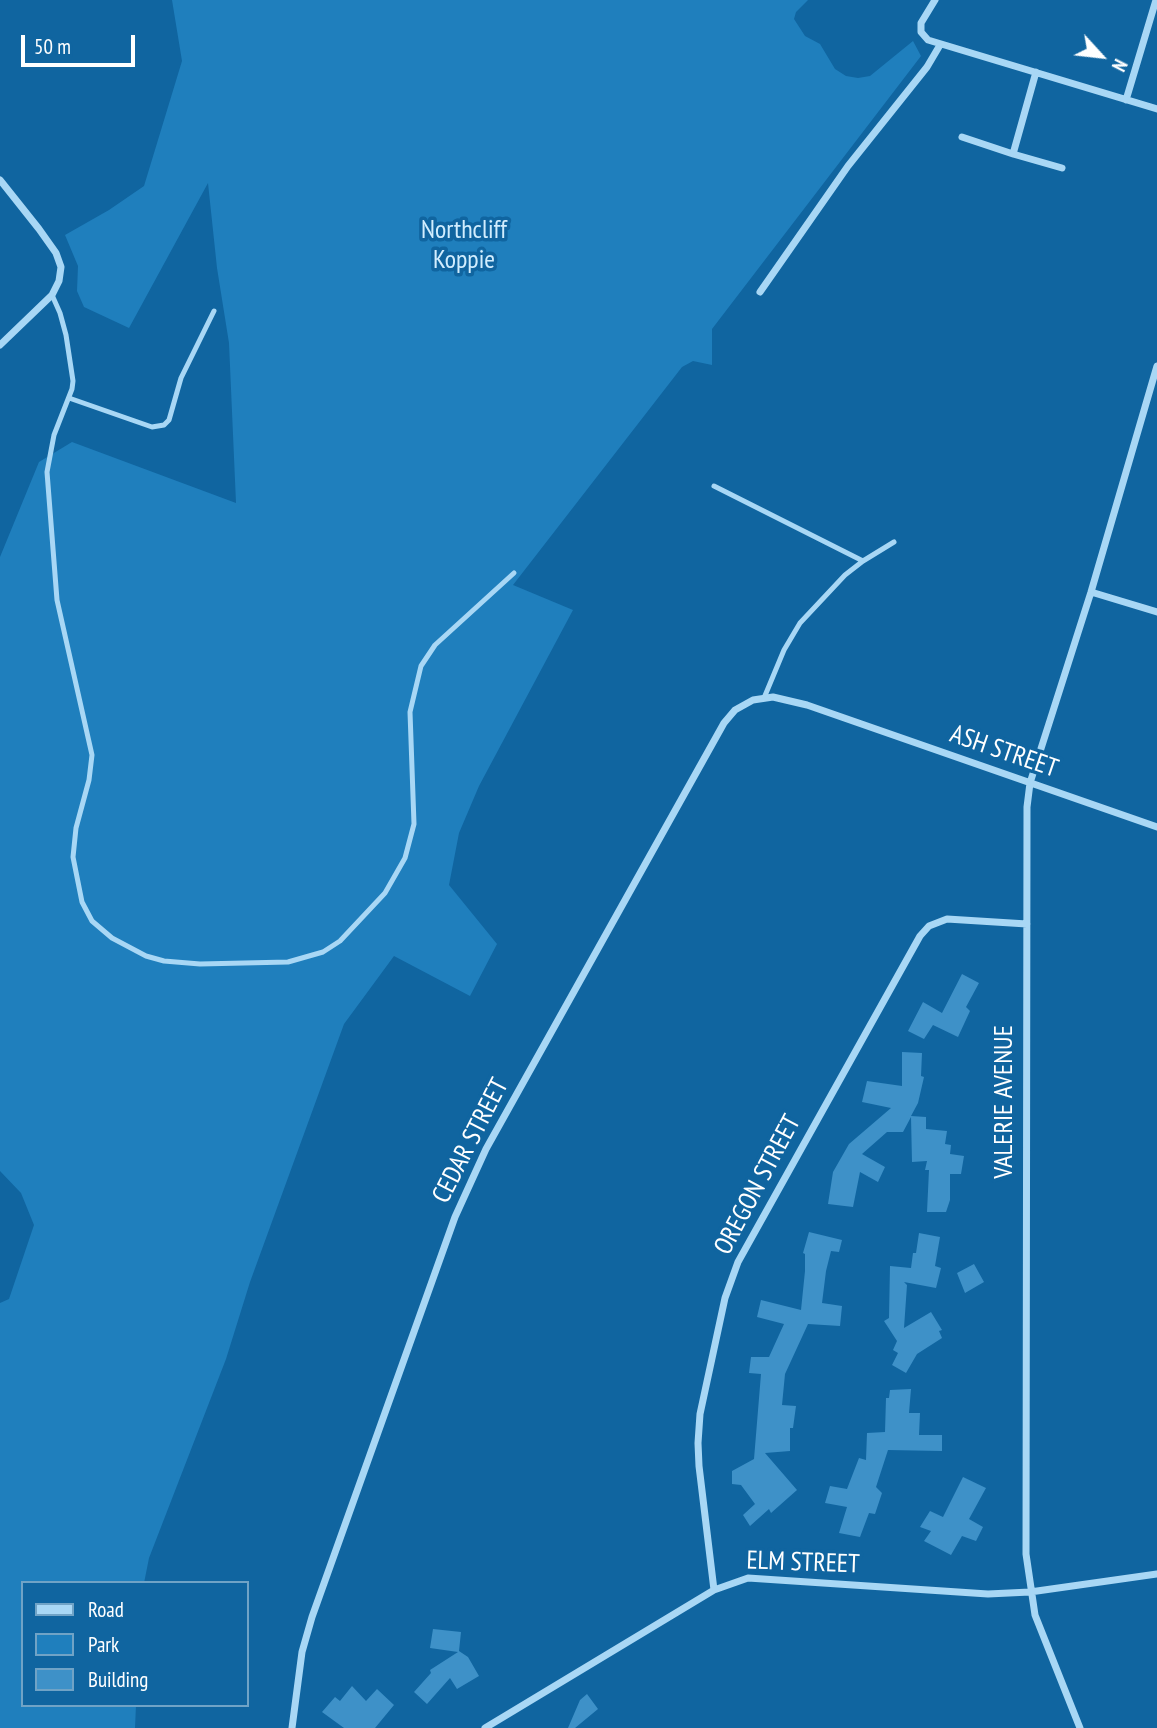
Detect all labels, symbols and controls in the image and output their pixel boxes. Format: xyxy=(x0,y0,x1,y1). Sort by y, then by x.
scale bar xyxy=(24,21,138,65)
north arrow xyxy=(1066,21,1136,91)
text: 50 m xyxy=(34,33,71,60)
text: N xyxy=(1107,56,1133,76)
park label: Northcliff Koppie xyxy=(421,215,507,276)
street label: ASH STREET xyxy=(946,719,1062,785)
street label: VALERIE AVENUE xyxy=(989,1025,1021,1179)
street label: CEDAR STREET xyxy=(426,1074,516,1208)
street label: OREGON STREET xyxy=(708,1110,808,1260)
street label: ELM STREET xyxy=(746,1545,860,1581)
legend xyxy=(21,1581,248,1707)
text: Road xyxy=(88,1596,124,1623)
text: Park xyxy=(88,1631,119,1658)
text: Building xyxy=(88,1666,148,1693)

